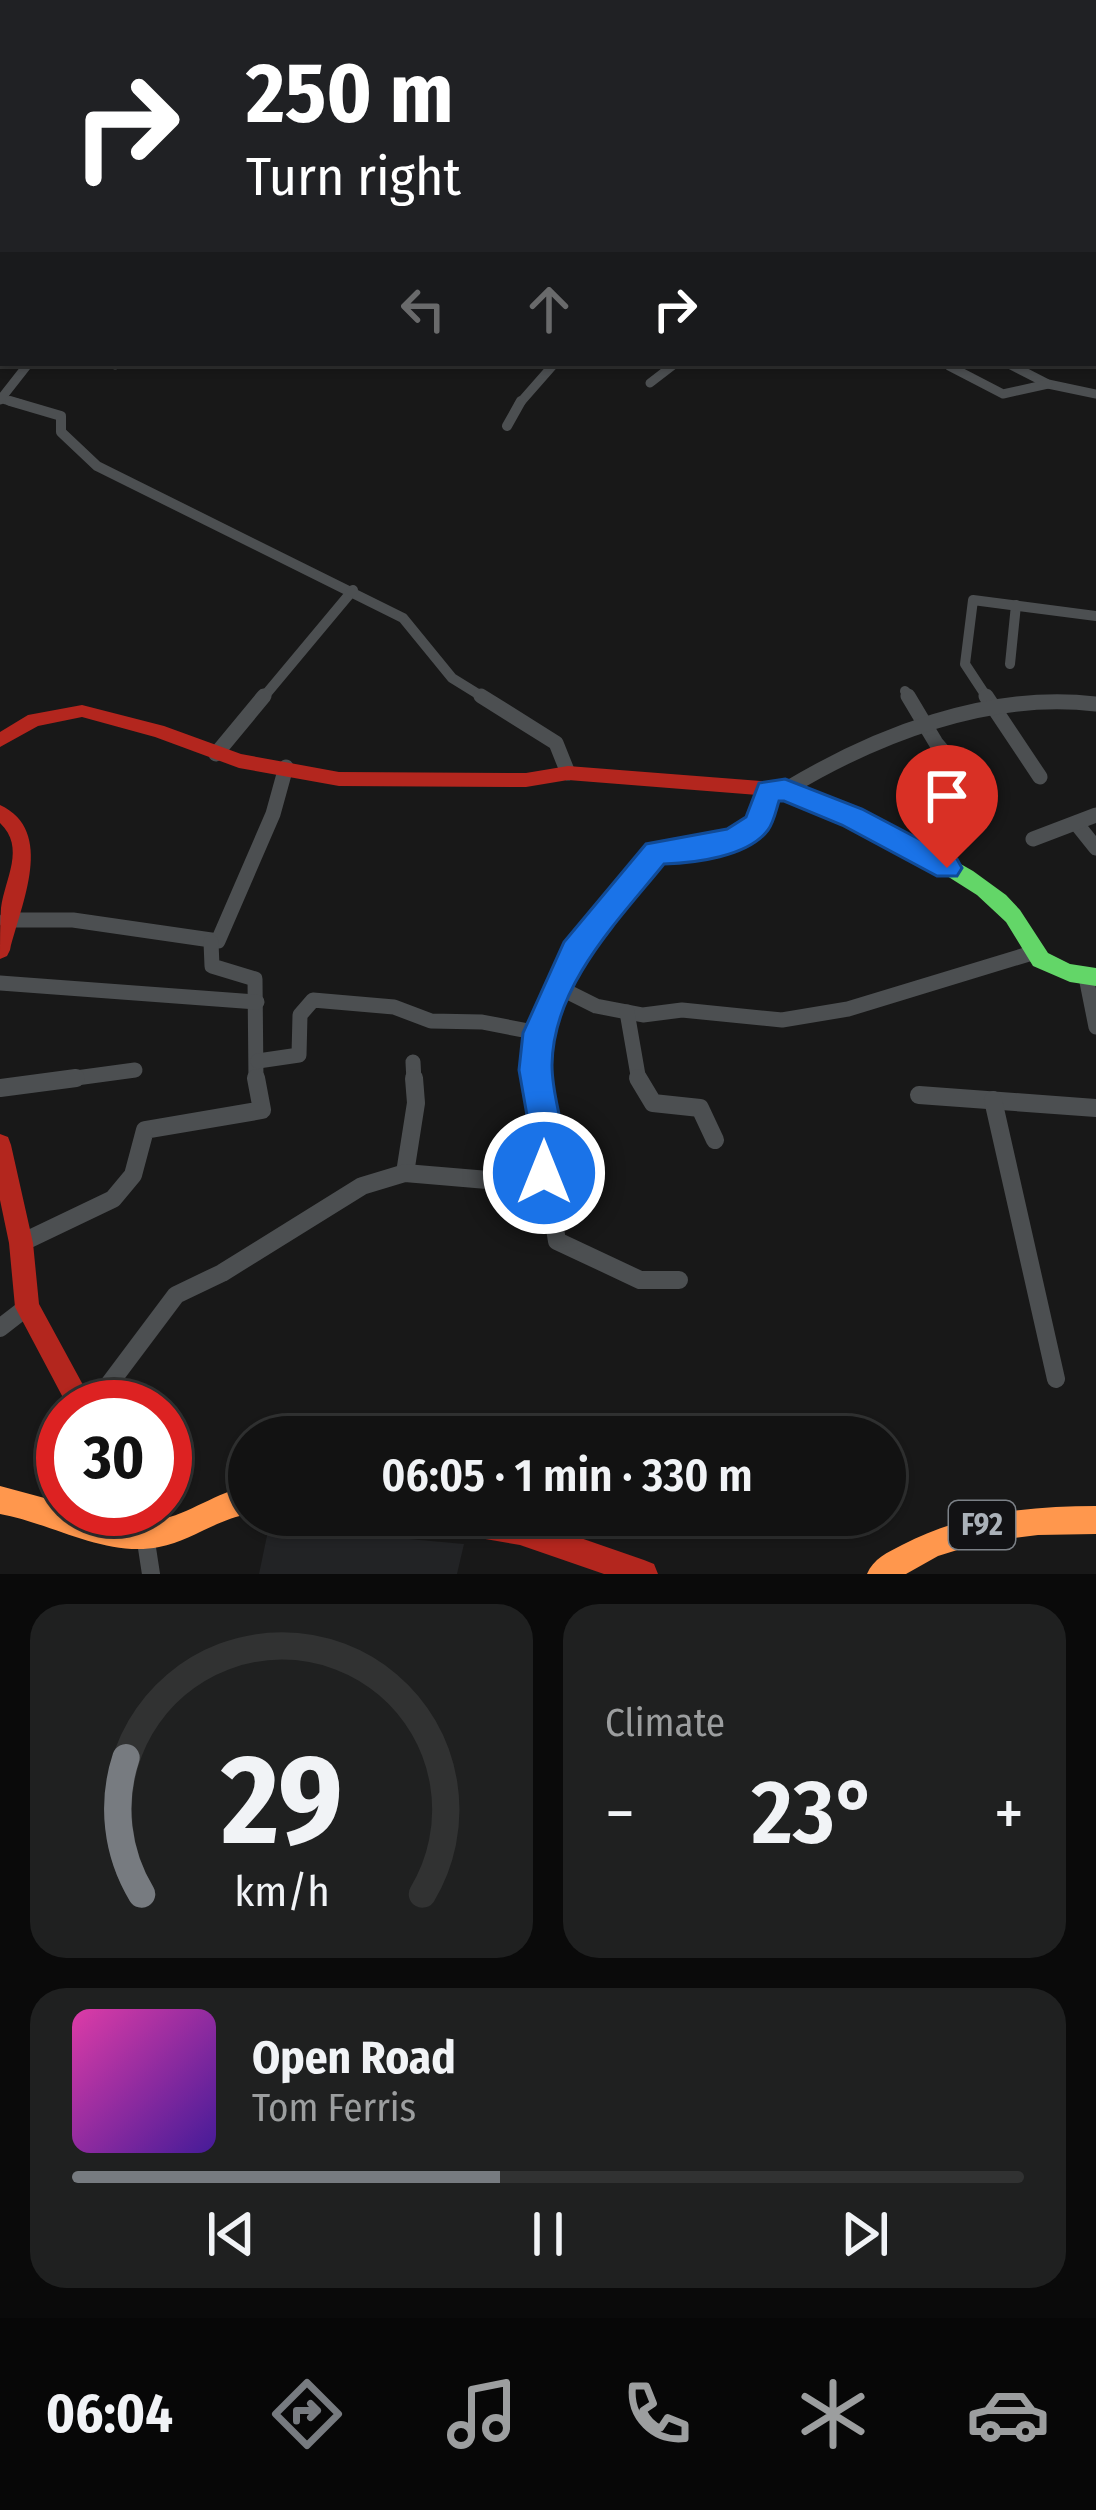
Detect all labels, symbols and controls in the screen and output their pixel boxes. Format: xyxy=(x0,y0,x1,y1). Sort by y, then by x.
text: 250 m xyxy=(246,43,454,144)
icon: right xyxy=(48,48,204,204)
text: Turn right xyxy=(246,145,461,209)
icon: left xyxy=(390,276,456,342)
icon: ahead xyxy=(516,276,582,342)
icon: right xyxy=(642,276,708,342)
pin xyxy=(896,745,998,868)
icon: arrive xyxy=(914,763,980,829)
position arrow xyxy=(481,1110,607,1236)
speed limit sign: 30 xyxy=(36,1380,192,1536)
text: 06:05 · 1 min · 330 m xyxy=(381,1449,753,1503)
road number: F92 xyxy=(949,1501,1015,1549)
text: Climate xyxy=(605,1700,725,1746)
text: 29 xyxy=(220,1726,342,1876)
text: 23° xyxy=(752,1759,877,1867)
text: − xyxy=(605,1774,635,1853)
text: + xyxy=(994,1774,1024,1853)
text: km/h xyxy=(234,1866,329,1917)
text: Open Road xyxy=(252,2031,456,2085)
text: Tom Ferris xyxy=(252,2085,416,2131)
icon: previous xyxy=(198,2201,264,2267)
icon: pause xyxy=(515,2201,581,2267)
icon: next xyxy=(832,2201,898,2267)
icon: directions xyxy=(265,2372,349,2456)
icon: music xyxy=(440,2372,524,2456)
icon: phone xyxy=(615,2372,699,2456)
icon: climate xyxy=(791,2372,875,2456)
icon: car xyxy=(966,2372,1050,2456)
text: 06:04 xyxy=(46,2382,173,2446)

